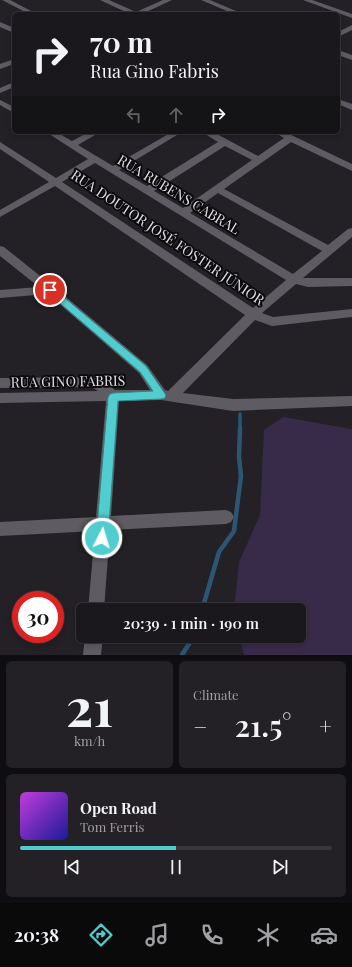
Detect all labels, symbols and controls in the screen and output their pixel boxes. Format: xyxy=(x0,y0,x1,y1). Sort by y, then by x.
text: 70 m xyxy=(90,23,153,60)
icon: right xyxy=(24,28,76,80)
text: Rua Gino Fabris xyxy=(90,59,219,83)
icon: left xyxy=(123,104,145,126)
icon: ahead xyxy=(165,104,187,126)
icon: right xyxy=(207,104,229,126)
street label: RUA RUBENS CABRAL xyxy=(114,150,244,238)
street label: RUA DOUTOR JOSÉ FOSTER JÚNIOR xyxy=(68,165,269,310)
pin xyxy=(33,273,67,307)
icon: arrive xyxy=(39,279,61,301)
street label: RUA GINO FABRIS xyxy=(11,371,125,391)
position arrow xyxy=(81,517,123,559)
speed limit sign: 30 xyxy=(12,591,64,643)
text: 20:39 · 1 min · 190 m xyxy=(123,613,259,633)
text: 21 xyxy=(66,671,113,740)
text: Climate xyxy=(193,686,239,703)
text: 21.5° xyxy=(235,705,292,745)
text: − xyxy=(193,711,207,741)
text: + xyxy=(319,711,332,741)
text: km/h xyxy=(74,732,105,749)
text: Open Road xyxy=(80,798,157,818)
text: Tom Ferris xyxy=(80,818,144,835)
icon: previous xyxy=(61,856,83,878)
icon: pause xyxy=(165,856,187,878)
icon: next xyxy=(269,856,291,878)
icon: directions xyxy=(87,921,115,949)
icon: music xyxy=(143,921,171,949)
icon: phone xyxy=(198,921,226,949)
icon: climate xyxy=(254,921,282,949)
icon: car xyxy=(310,921,338,949)
text: 20:38 xyxy=(14,923,59,947)

